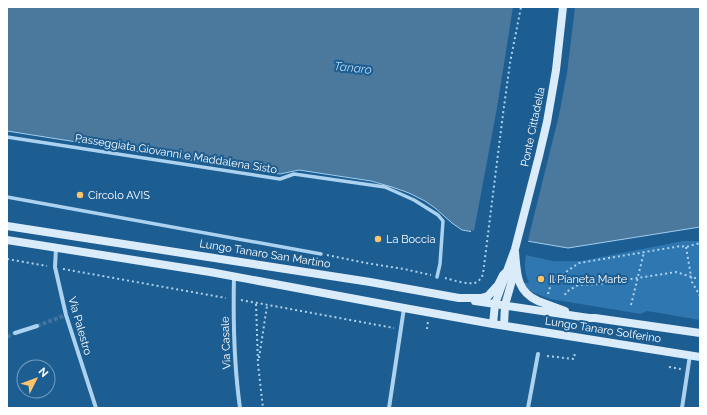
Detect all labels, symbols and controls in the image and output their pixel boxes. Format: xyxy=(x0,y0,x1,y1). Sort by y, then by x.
water label: Tanaro xyxy=(334,59,373,77)
street label: Ponte Cittadella xyxy=(518,86,548,168)
street label: Passeggiata Giovanni e Maddalena Sisto xyxy=(74,132,278,176)
place label: Circolo AVIS xyxy=(88,189,150,202)
marker: Circolo AVIS xyxy=(75,190,85,200)
place label: La Boccia xyxy=(386,233,436,246)
marker: La Boccia xyxy=(373,234,383,244)
street label: Lungo Tanaro San Martino xyxy=(199,237,332,271)
place label: Il Pianeta Marte xyxy=(549,273,628,286)
marker: Il Pianeta Marte xyxy=(536,274,546,284)
street label: Via Palestro xyxy=(65,295,95,357)
street label: Lungo Tanaro Solferino xyxy=(544,314,662,346)
street label: Via Casale xyxy=(219,316,233,370)
north arrow xyxy=(16,359,56,399)
text: N xyxy=(35,365,51,380)

